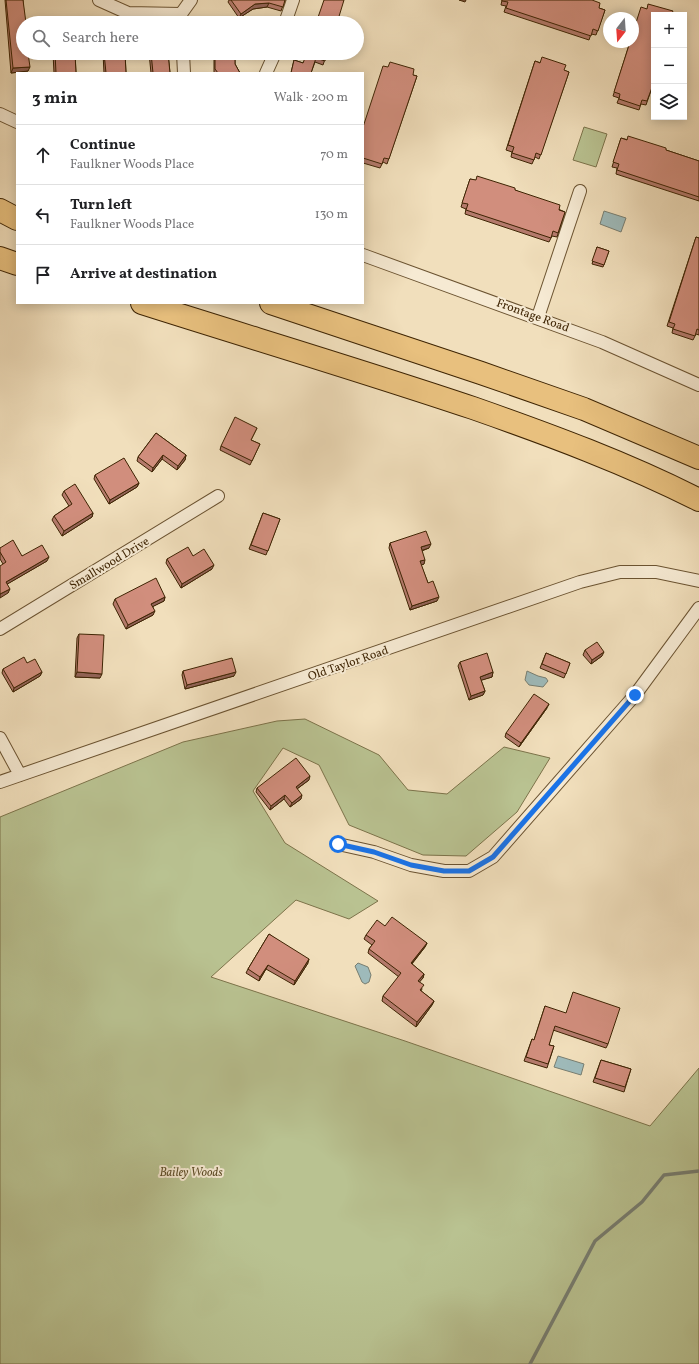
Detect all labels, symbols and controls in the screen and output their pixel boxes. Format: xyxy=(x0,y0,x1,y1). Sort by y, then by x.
north arrow xyxy=(603,12,639,48)
map controls xyxy=(651,12,687,120)
button: + xyxy=(651,12,687,48)
search box xyxy=(16,16,364,60)
icon: search xyxy=(30,27,52,49)
text: Search here xyxy=(62,28,139,49)
button: − xyxy=(651,48,687,84)
button: layers xyxy=(651,84,687,120)
text: 3 min xyxy=(32,87,78,110)
text: Walk · 200 m xyxy=(274,89,348,107)
text: Continue xyxy=(70,135,135,156)
icon: ahead xyxy=(32,144,54,166)
text: 70 m xyxy=(320,146,348,164)
text: Faulkner Woods Place xyxy=(70,156,194,174)
text: Turn left xyxy=(70,195,132,216)
icon: left xyxy=(32,204,54,226)
text: 130 m xyxy=(315,206,348,224)
text: Faulkner Woods Place xyxy=(70,216,194,234)
icon: arrive xyxy=(32,264,54,286)
text: Arrive at destination xyxy=(70,264,217,285)
street label: Frontage Road xyxy=(494,295,572,337)
street label: Smallwood Drive xyxy=(66,533,153,594)
street label: Old Taylor Road xyxy=(306,643,391,685)
route end xyxy=(626,686,644,704)
route start xyxy=(329,835,347,853)
park label: Bailey Woods xyxy=(159,1165,223,1181)

